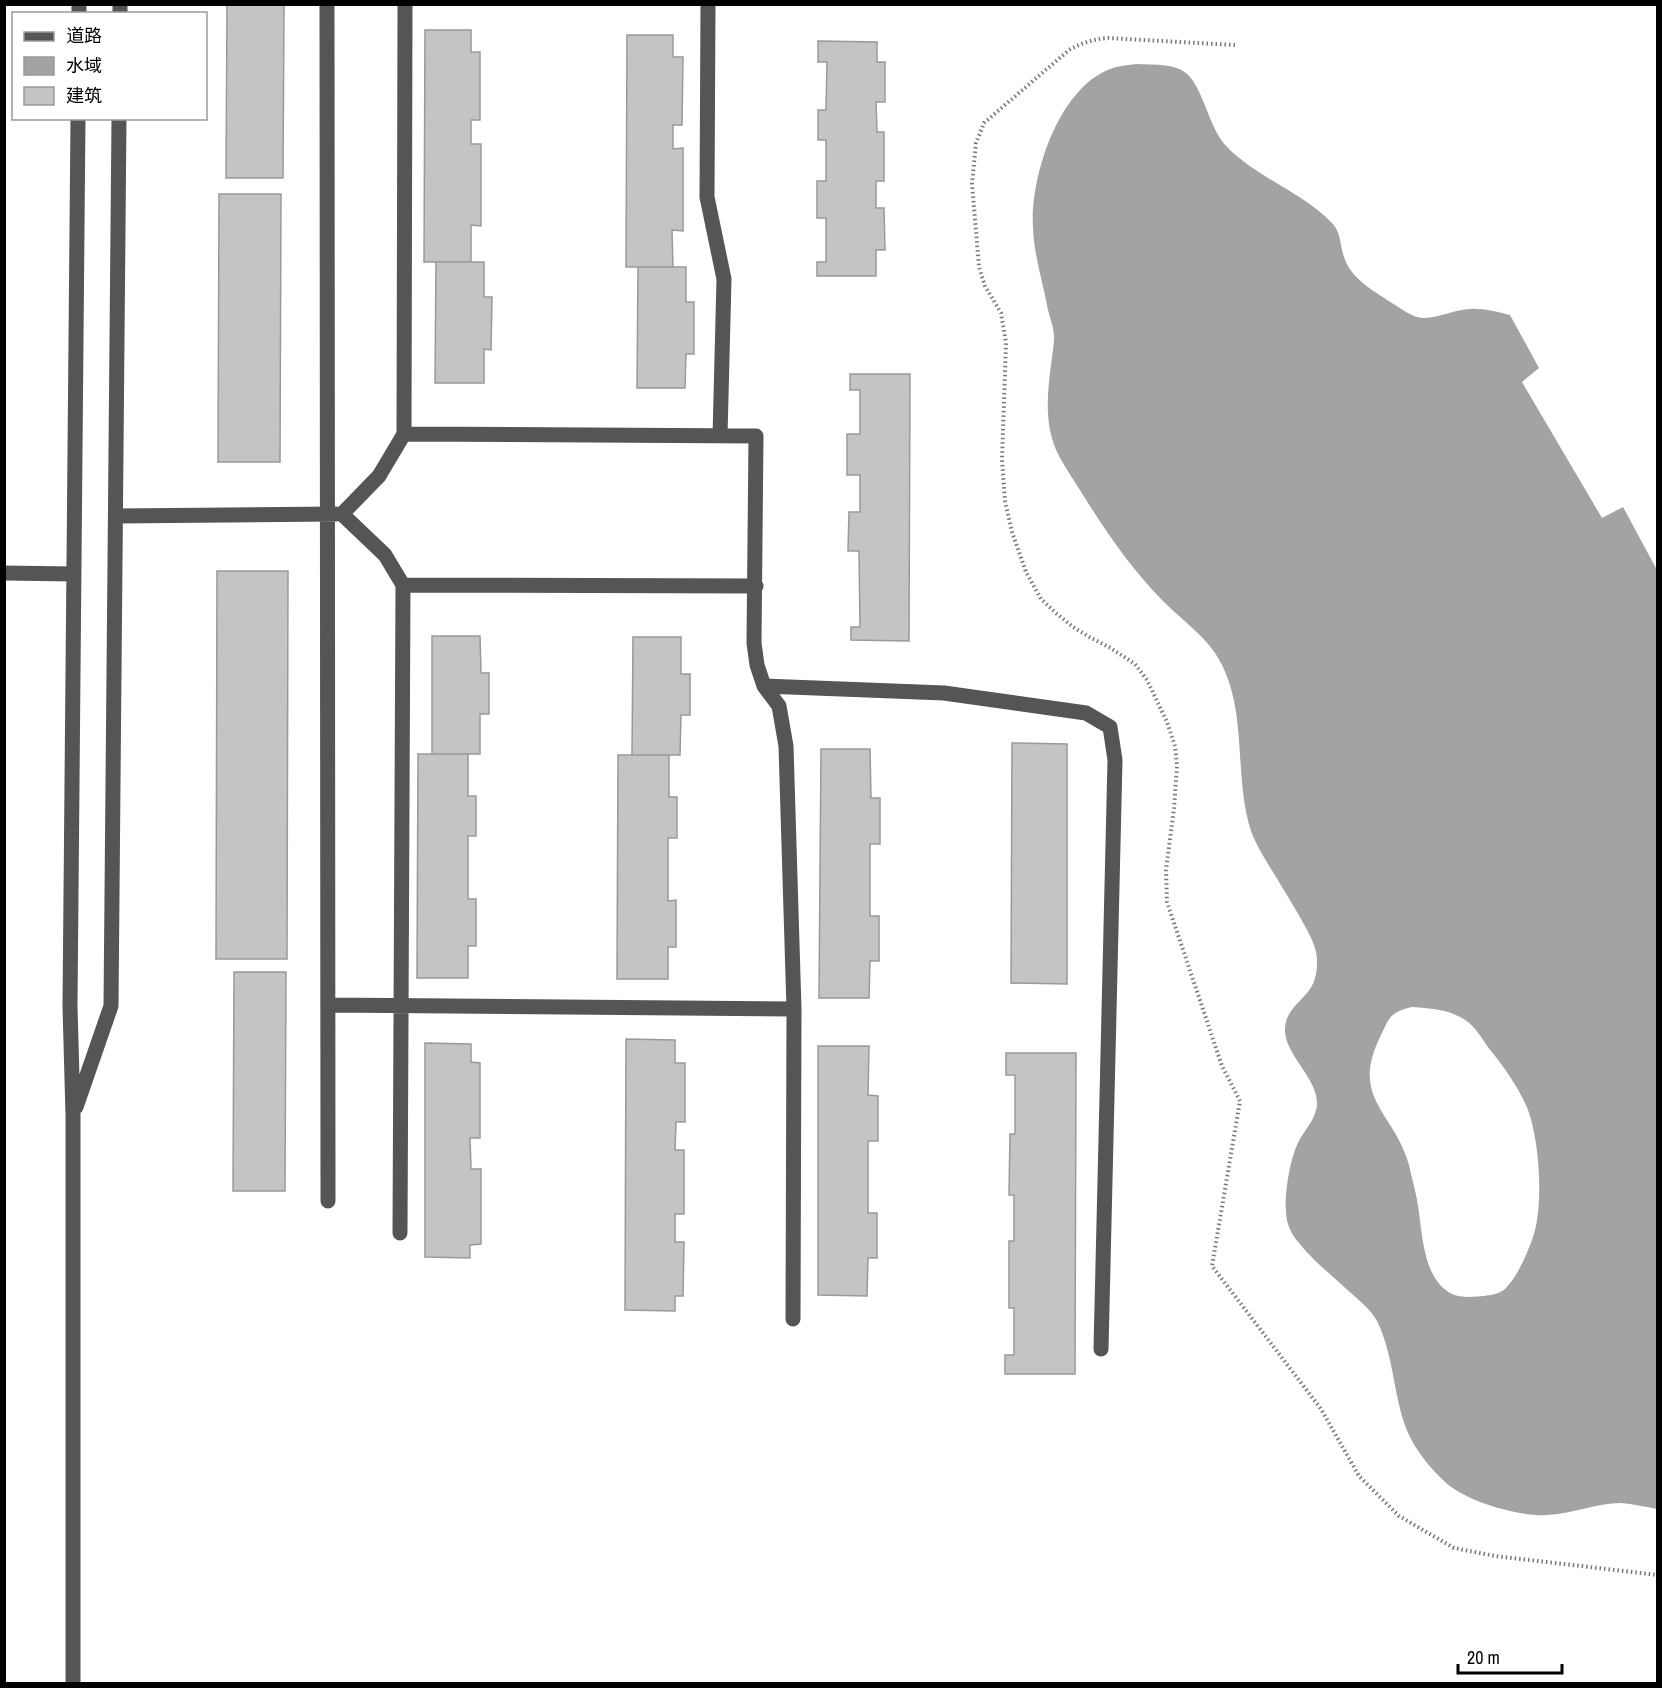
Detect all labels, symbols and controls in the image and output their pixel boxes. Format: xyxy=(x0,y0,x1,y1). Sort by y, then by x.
legend xyxy=(12,12,207,120)
text: 道路 xyxy=(66,23,102,48)
text: 水域 xyxy=(66,53,102,78)
text: 建筑 xyxy=(66,83,102,108)
scale bar xyxy=(1458,1637,1562,1675)
text: 20 m xyxy=(1467,1645,1500,1670)

